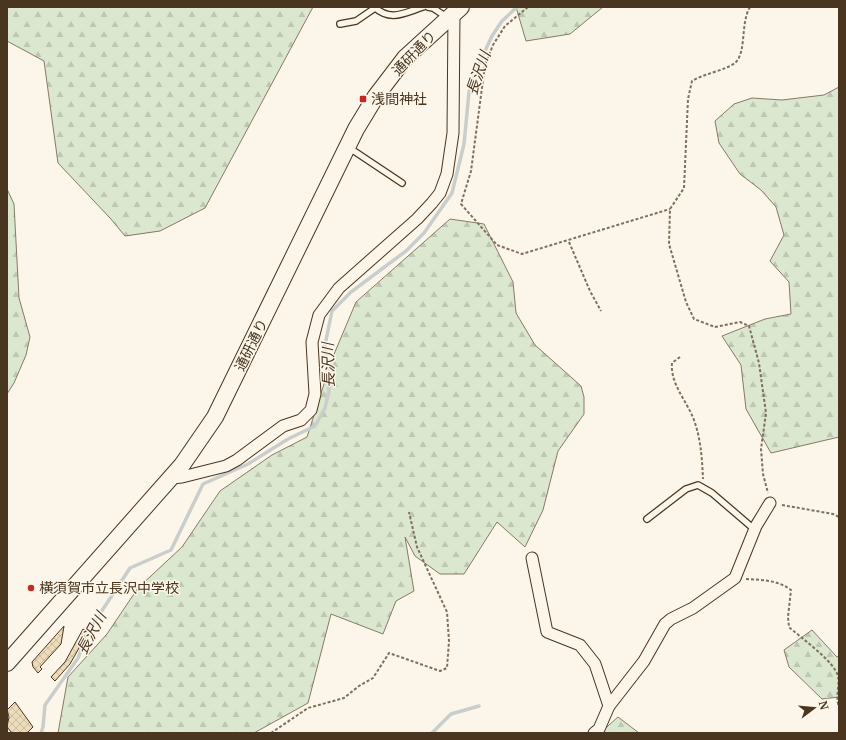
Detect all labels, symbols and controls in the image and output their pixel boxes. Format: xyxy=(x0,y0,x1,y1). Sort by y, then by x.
street label: 通研通り xyxy=(388,27,440,79)
water label: 長沢川 xyxy=(462,47,495,97)
place label: 浅間神社 xyxy=(371,90,427,108)
marker: 浅間神社 xyxy=(358,94,368,104)
street label: 通研通り xyxy=(231,316,271,374)
water label: 長沢川 xyxy=(318,340,338,388)
place label: 横須賀市立長沢中学校 xyxy=(39,579,179,597)
marker: 横須賀市立長沢中学校 xyxy=(26,583,36,593)
water label: 長沢川 xyxy=(72,607,111,657)
north arrow xyxy=(794,688,834,728)
text: N xyxy=(816,699,832,712)

